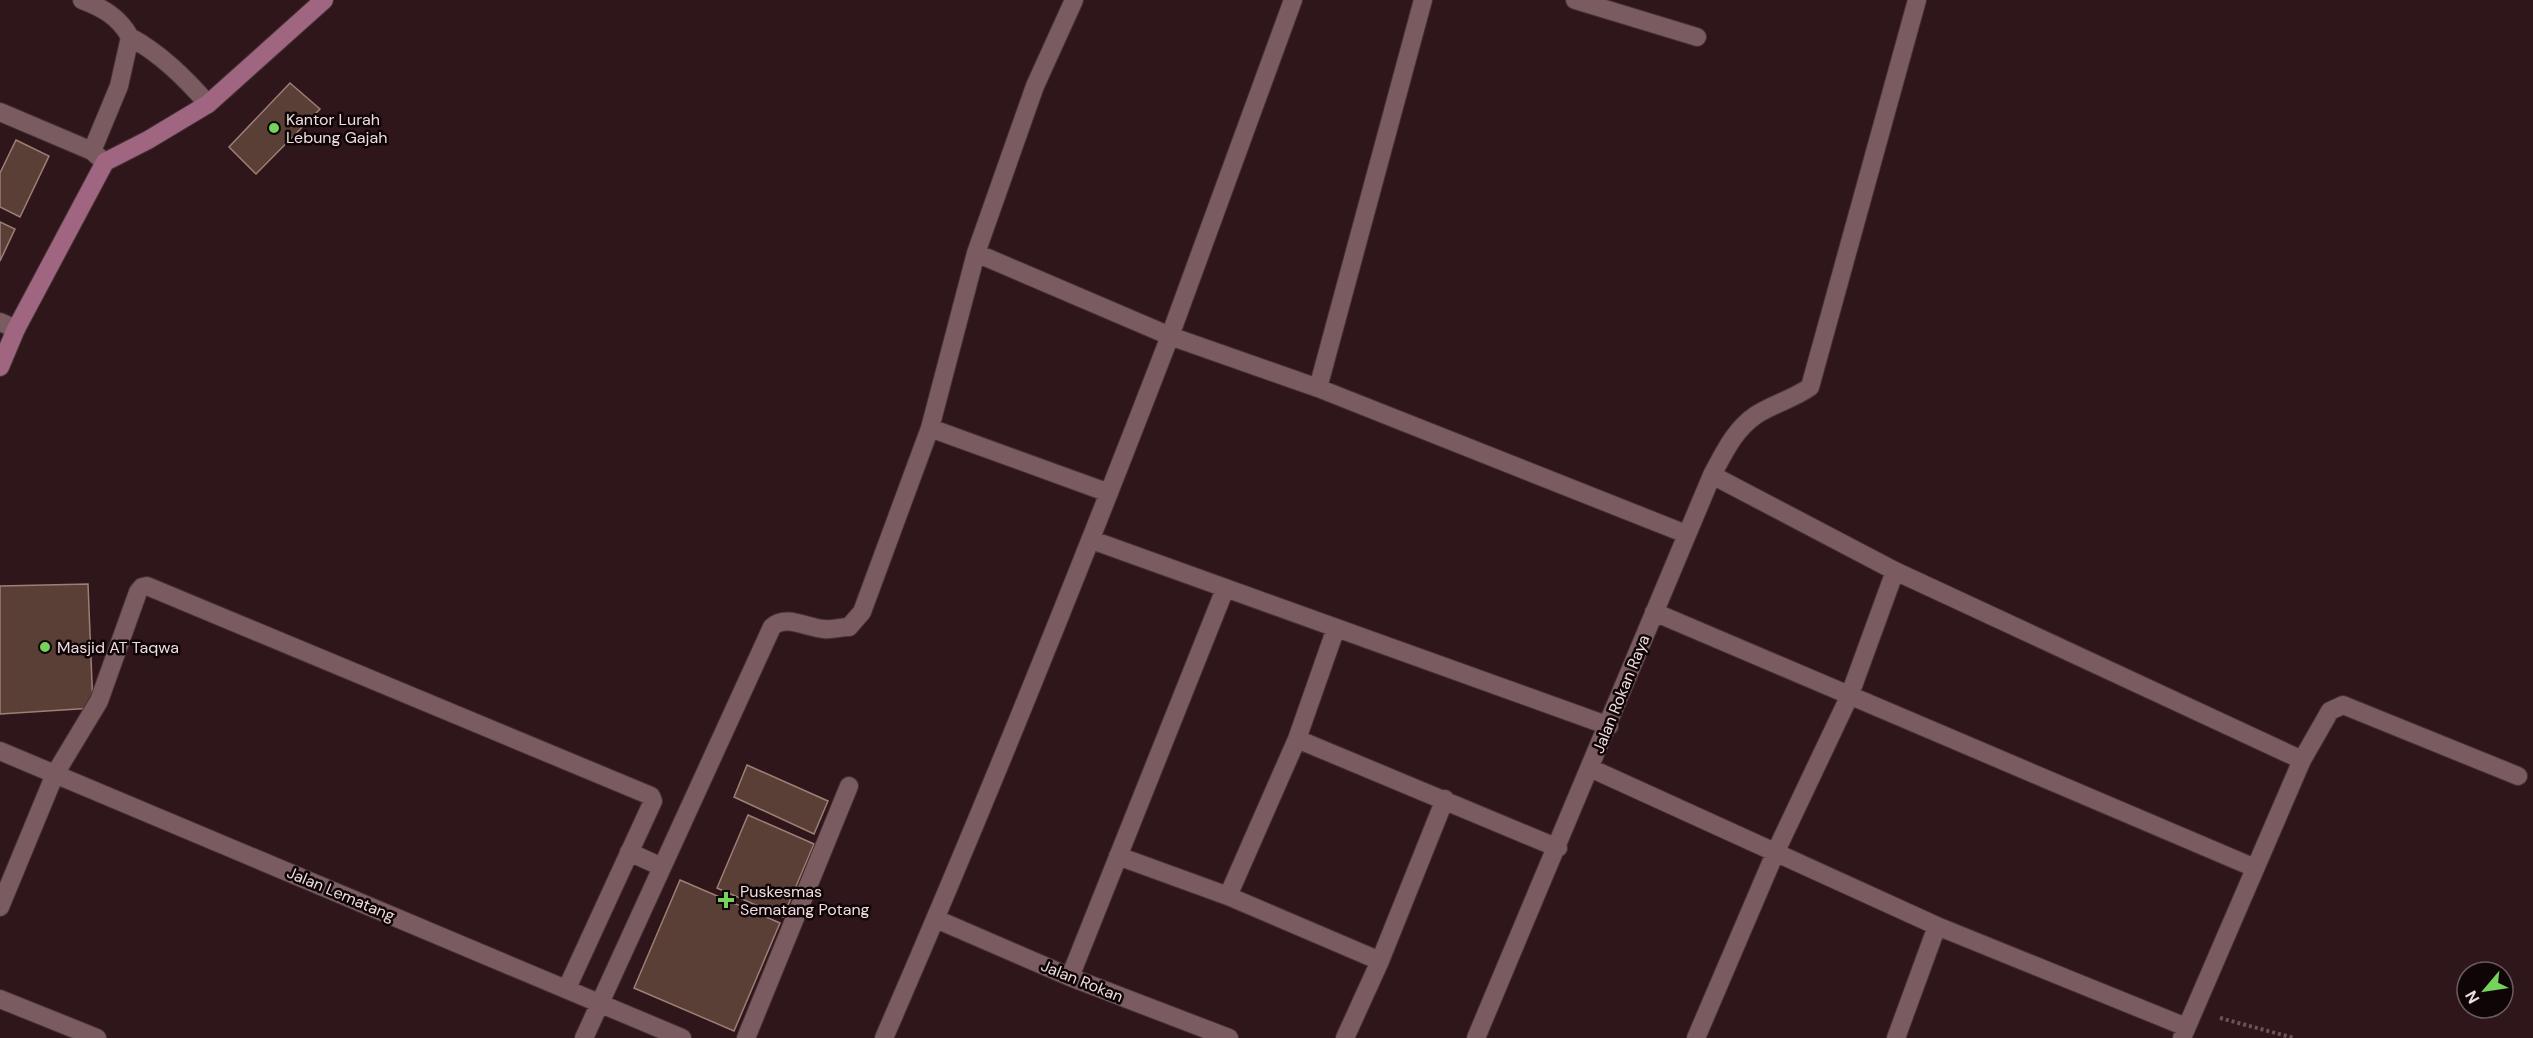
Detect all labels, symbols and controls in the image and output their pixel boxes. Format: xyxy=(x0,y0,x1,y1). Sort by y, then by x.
place label: Kantor Lurah Lebung Gajah xyxy=(286,109,387,148)
marker: Kantor Lurah Lebung Gajah xyxy=(267,121,281,135)
street label: Jalan Rokan Raya xyxy=(1588,632,1654,756)
place label: Masjid AT Taqwa xyxy=(57,637,179,658)
marker: Masjid AT Taqwa xyxy=(38,640,52,654)
street label: Jalan Lematang xyxy=(284,862,398,926)
place label: Puskesmas Sematang Potang xyxy=(740,881,870,920)
marker: Puskesmas Sematang Potang xyxy=(717,891,735,909)
street label: Jalan Rokan xyxy=(1038,955,1126,1007)
north arrow xyxy=(2455,960,2515,1020)
text: N xyxy=(2460,987,2484,1007)

